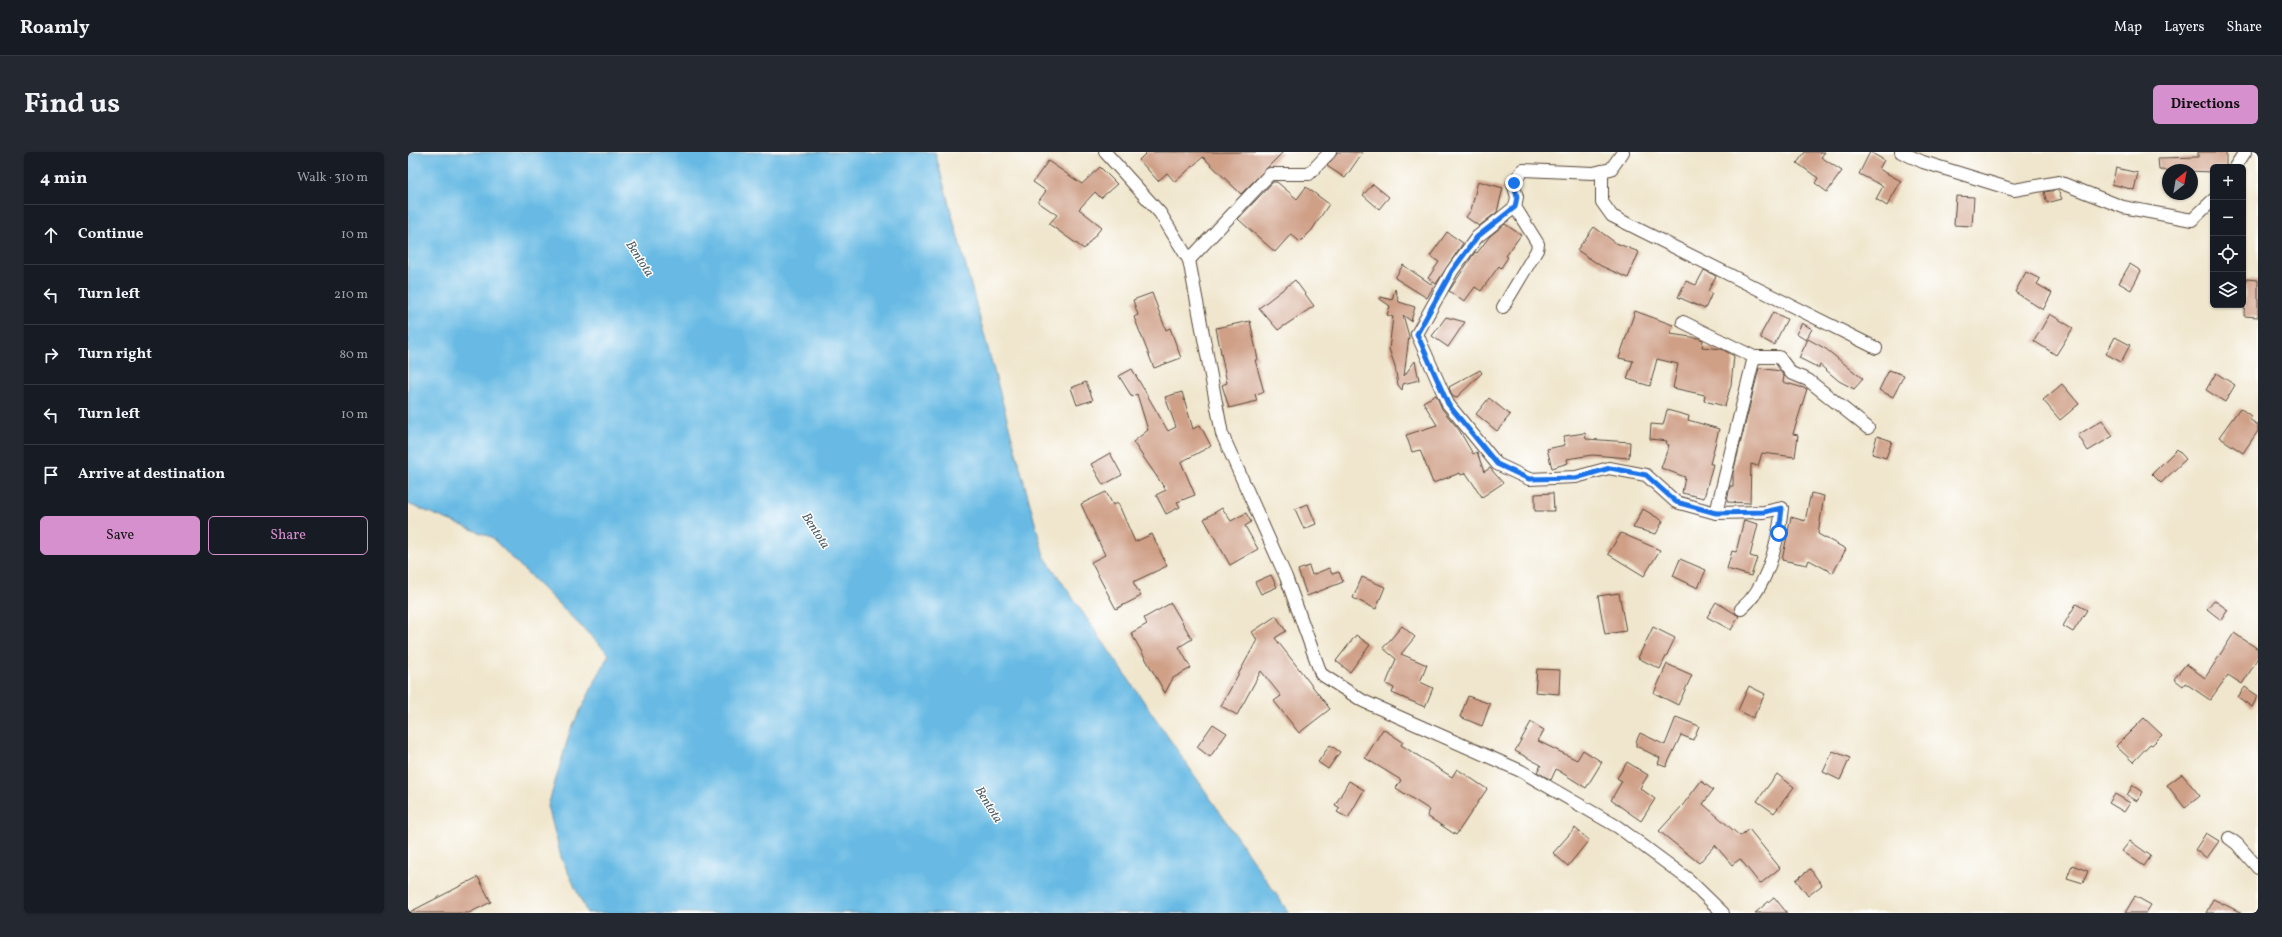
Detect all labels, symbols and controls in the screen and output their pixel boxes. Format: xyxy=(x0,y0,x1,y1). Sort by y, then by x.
text: Roamly xyxy=(20,15,90,41)
text: Map xyxy=(2114,18,2142,37)
text: Layers xyxy=(2164,18,2204,37)
text: Share xyxy=(2226,18,2262,37)
text: Find us xyxy=(24,85,120,124)
button: Directions xyxy=(2153,85,2258,124)
north arrow xyxy=(2162,164,2198,200)
map controls xyxy=(2210,164,2246,308)
button: + xyxy=(2210,164,2246,200)
text: 4 min xyxy=(40,167,87,190)
text: Walk · 310 m xyxy=(297,169,368,187)
route end xyxy=(1505,174,1523,192)
button: − xyxy=(2210,200,2246,236)
icon: ahead xyxy=(40,224,62,246)
text: Continue xyxy=(78,224,143,245)
text: 10 m xyxy=(341,226,368,244)
button: locate xyxy=(2210,236,2246,272)
water label: Bentota xyxy=(621,237,657,281)
button: layers xyxy=(2210,272,2246,308)
icon: left xyxy=(40,284,62,306)
text: Turn left xyxy=(78,284,140,305)
text: 210 m xyxy=(334,286,368,304)
icon: right xyxy=(40,344,62,366)
text: Turn right xyxy=(78,344,152,365)
text: 80 m xyxy=(339,346,368,364)
icon: left xyxy=(40,404,62,426)
text: Turn left xyxy=(78,404,140,425)
text: 10 m xyxy=(341,406,368,424)
icon: arrive xyxy=(40,464,62,486)
text: Arrive at destination xyxy=(78,464,225,485)
water label: Bentota xyxy=(797,509,833,553)
button: Save xyxy=(40,516,200,555)
button: Share xyxy=(208,516,368,555)
route start xyxy=(1770,524,1788,542)
water label: Bentota xyxy=(970,783,1006,827)

